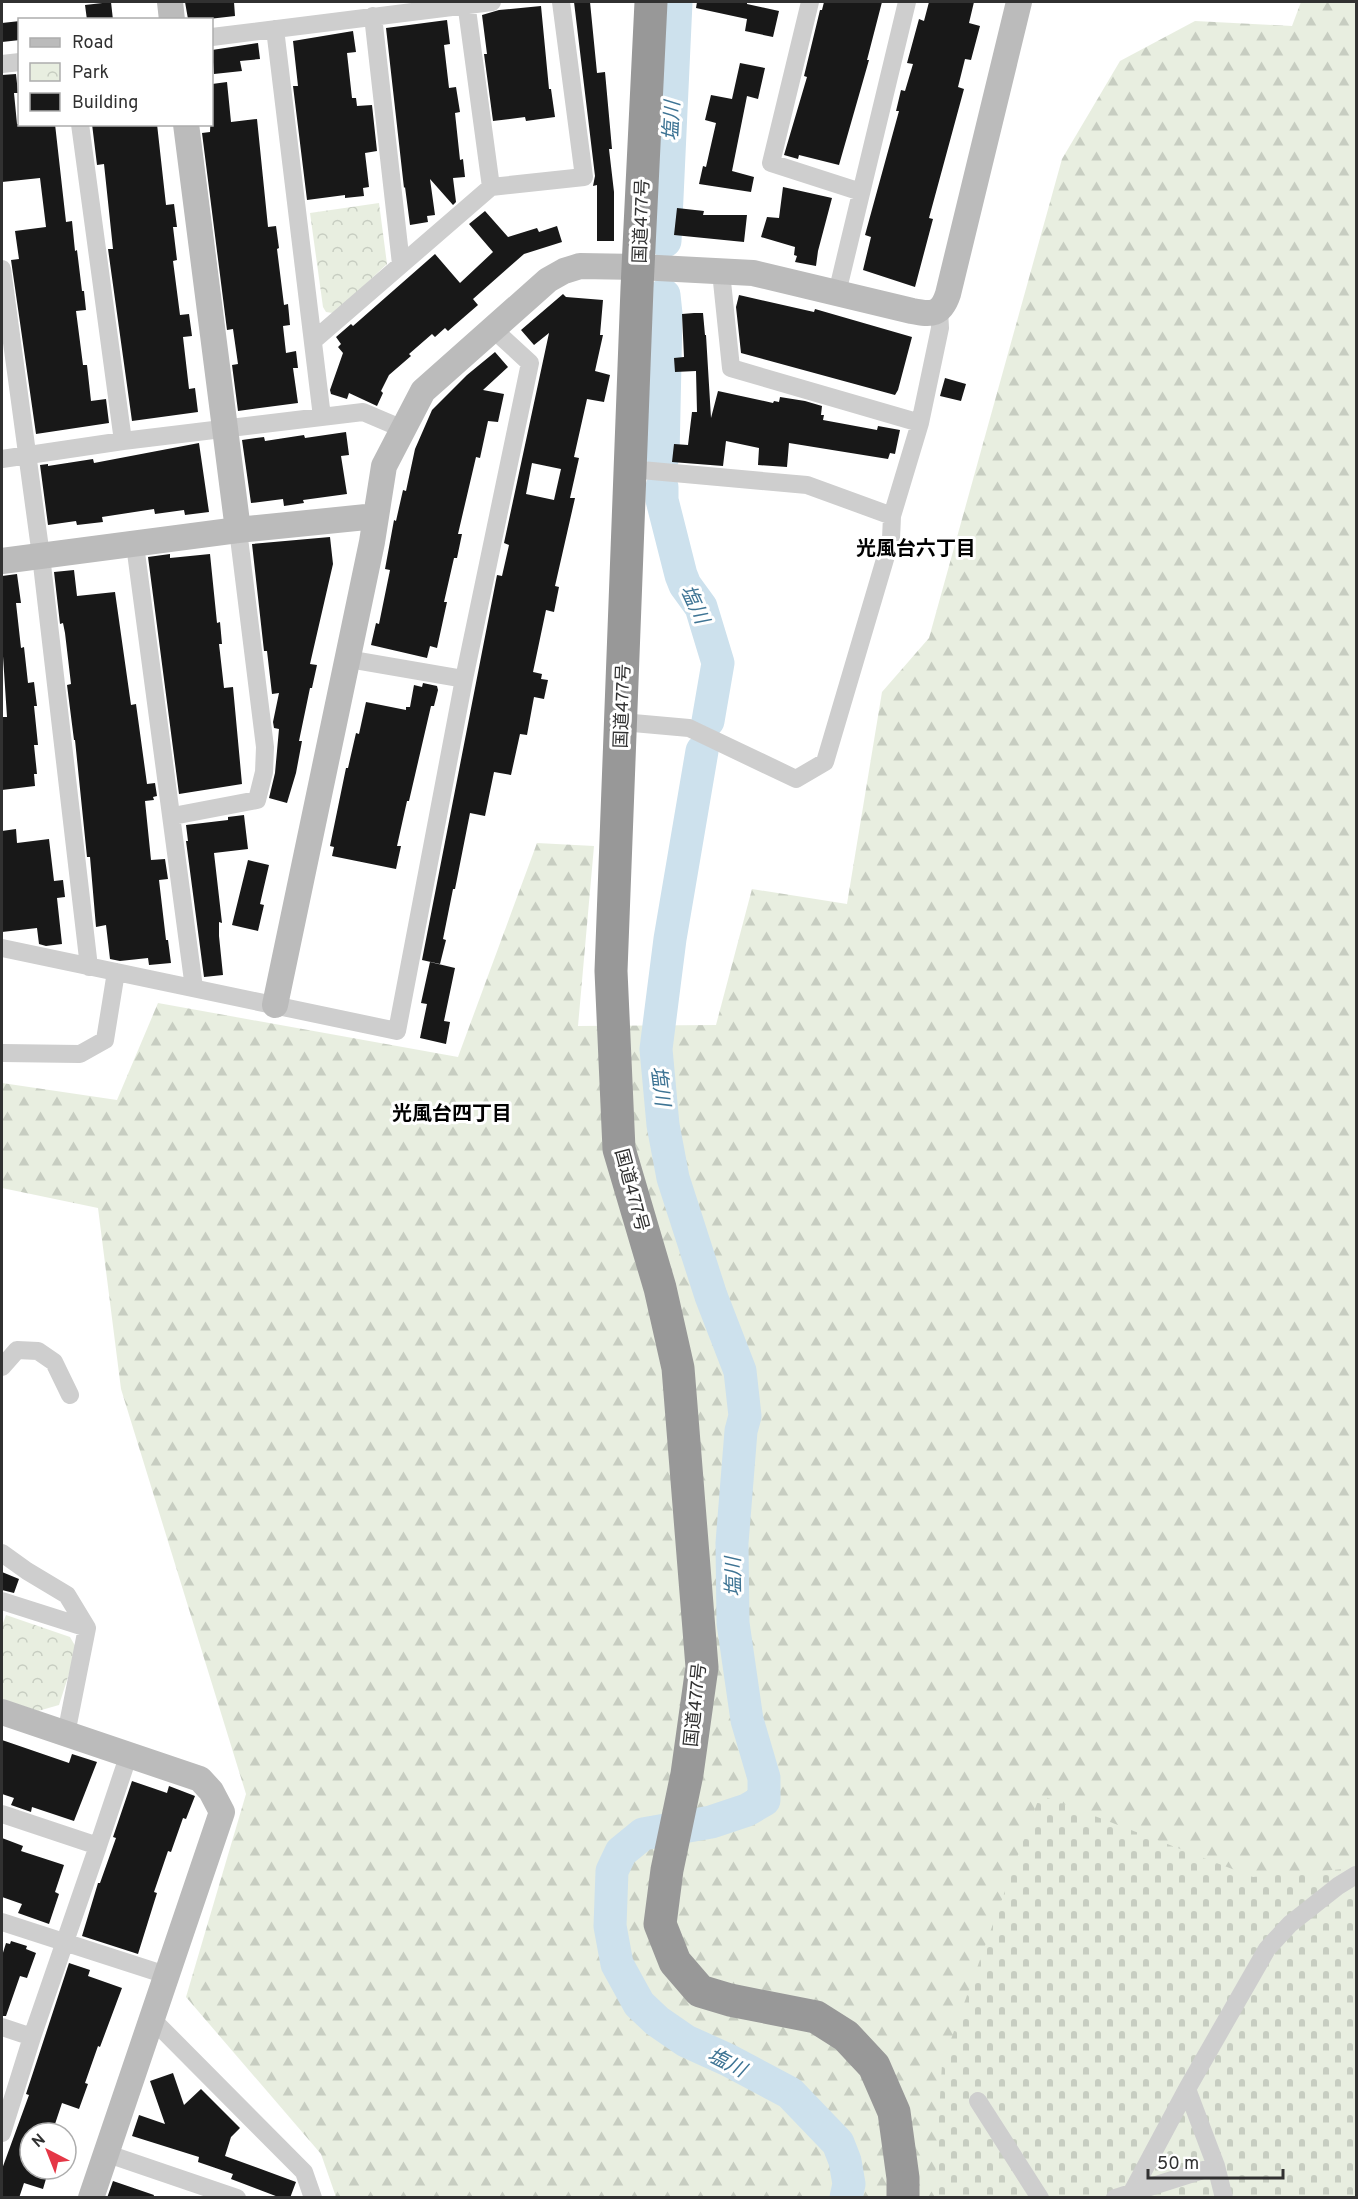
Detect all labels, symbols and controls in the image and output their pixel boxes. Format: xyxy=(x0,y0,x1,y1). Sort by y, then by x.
legend xyxy=(18,18,213,126)
text: Road xyxy=(72,32,114,55)
text: Park xyxy=(72,62,109,85)
text: Building xyxy=(72,92,138,115)
water label: 塩川 xyxy=(659,98,687,142)
street label: 国道477号 xyxy=(630,178,655,264)
district label: 光風台六丁目 xyxy=(856,537,976,563)
water label: 塩川 xyxy=(673,581,714,630)
street label: 国道477号 xyxy=(611,663,636,749)
water label: 塩川 xyxy=(644,1065,675,1110)
district label: 光風台四丁目 xyxy=(392,1102,512,1128)
street label: 国道477号 xyxy=(609,1147,653,1234)
water label: 塩川 xyxy=(722,1555,748,1597)
street label: 国道477号 xyxy=(681,1662,712,1748)
water label: 塩川 xyxy=(702,2043,752,2085)
north arrow xyxy=(18,2121,78,2181)
text: N xyxy=(28,2130,50,2153)
scale bar xyxy=(1148,2142,1283,2180)
text: 50 m xyxy=(1157,2153,1199,2176)

